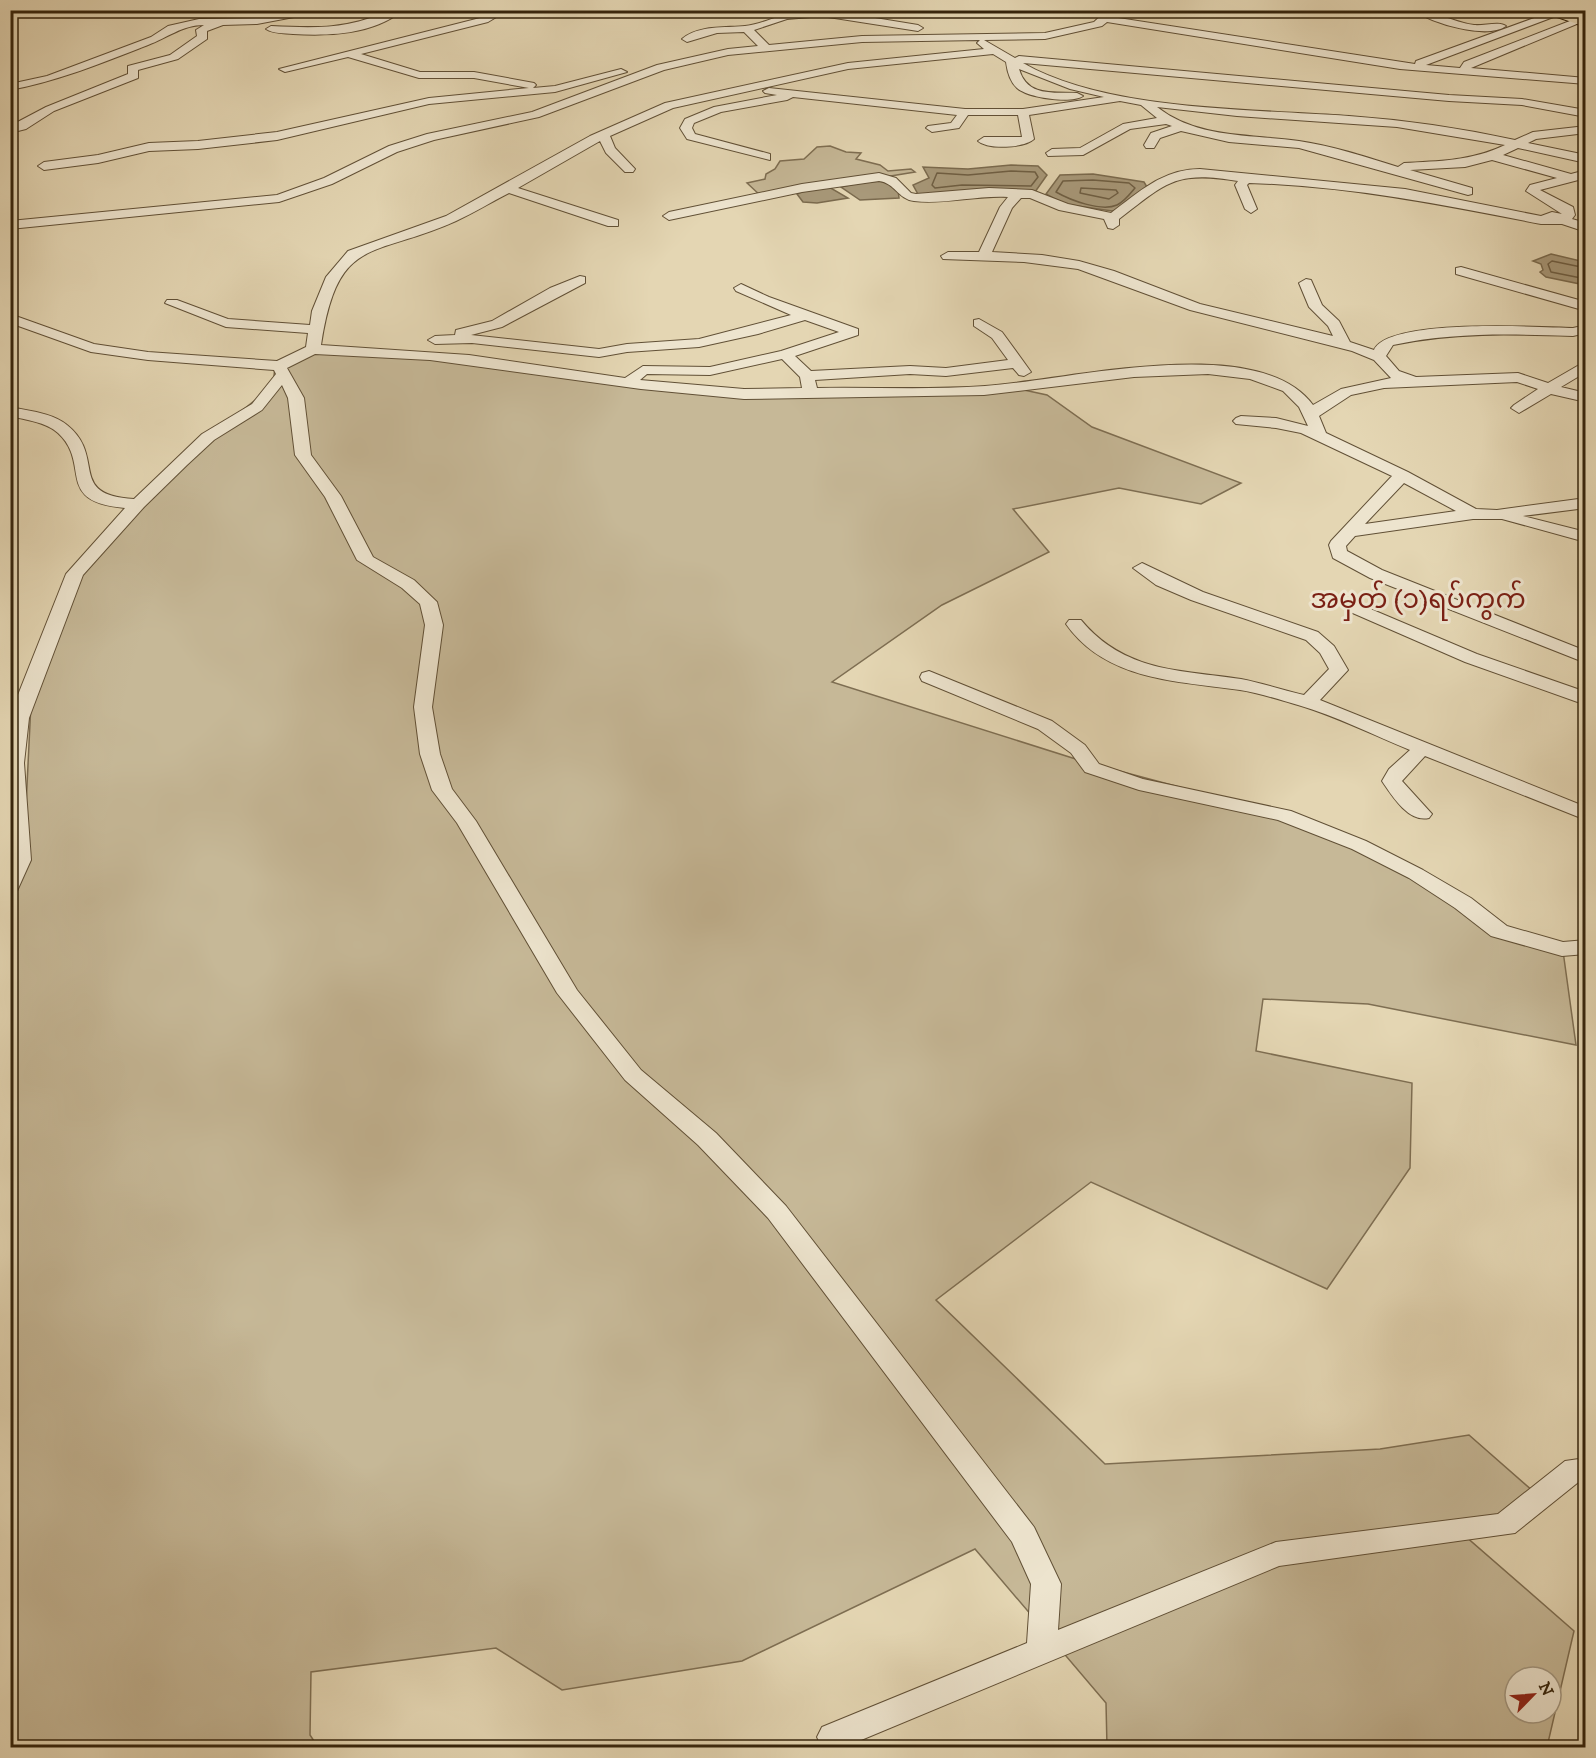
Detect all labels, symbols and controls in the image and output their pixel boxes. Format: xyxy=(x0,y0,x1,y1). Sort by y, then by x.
district label: အမှတ် (၁)ရပ်ကွက် xyxy=(1310,580,1526,621)
north arrow xyxy=(1503,1665,1563,1725)
text: N xyxy=(1534,1679,1558,1699)

